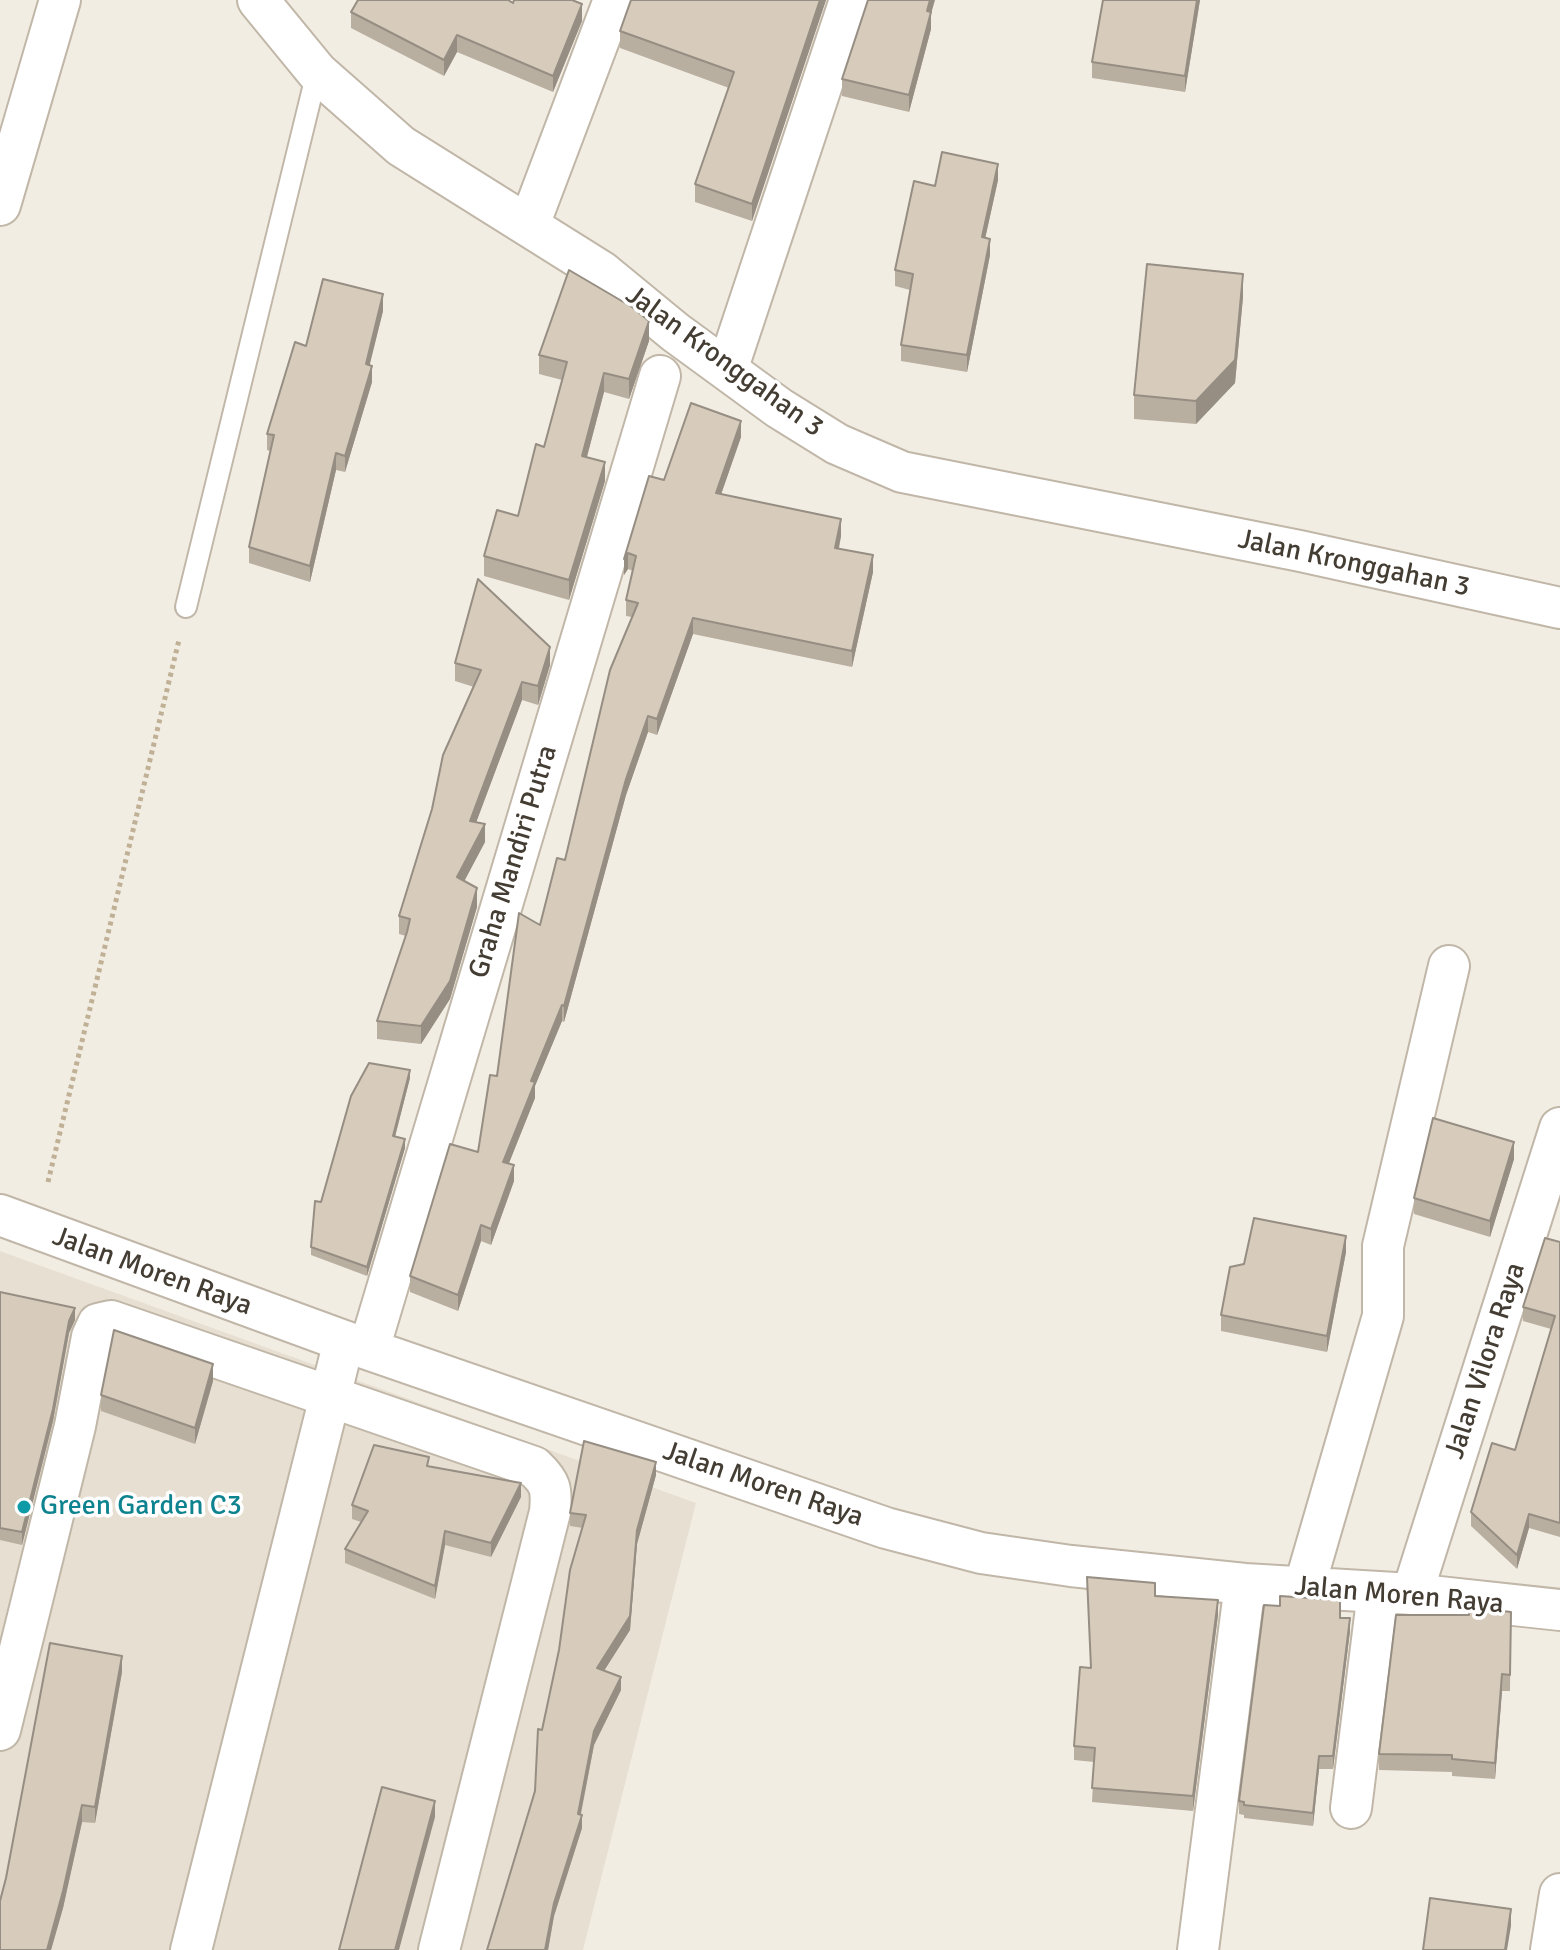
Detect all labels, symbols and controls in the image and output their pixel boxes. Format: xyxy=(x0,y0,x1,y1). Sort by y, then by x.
street label: Jalan Kronggahan 3 xyxy=(619,279,829,445)
street label: Jalan Kronggahan 3 xyxy=(1235,523,1473,605)
street label: Graha Mandiri Putra xyxy=(463,741,565,983)
street label: Jalan Moren Raya xyxy=(48,1220,256,1324)
street label: Jalan Vilora Raya xyxy=(1439,1259,1533,1463)
street label: Jalan Moren Raya xyxy=(658,1435,868,1535)
place label: Green Garden C3 xyxy=(40,1490,242,1524)
marker: Green Garden C3 xyxy=(15,1498,33,1516)
street label: Jalan Moren Raya xyxy=(1293,1570,1505,1622)

